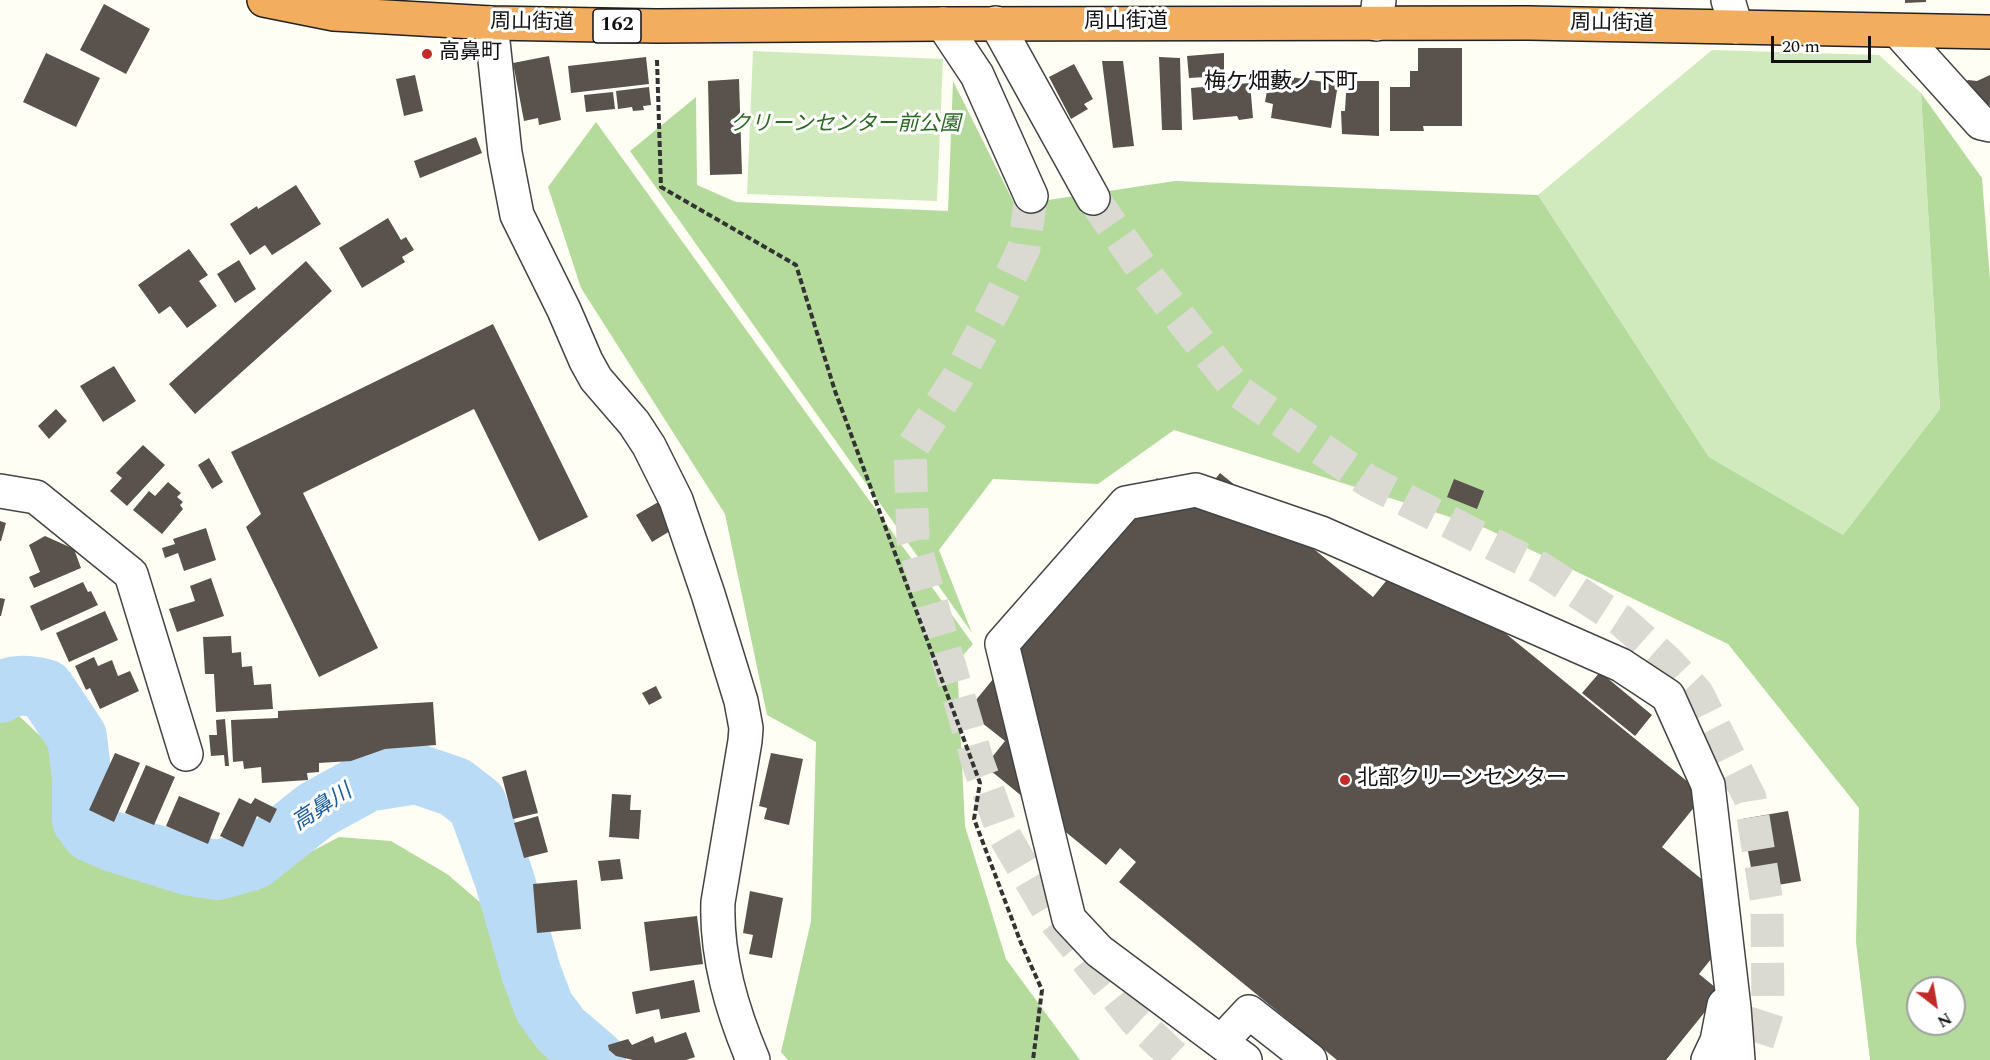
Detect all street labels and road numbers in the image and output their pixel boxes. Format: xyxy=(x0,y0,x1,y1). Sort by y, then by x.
road number: 162 xyxy=(593,9,641,43)
street label: 周山街道 xyxy=(1084,10,1168,36)
street label: 周山街道 xyxy=(490,11,574,37)
street label: 周山街道 xyxy=(1570,12,1654,38)

